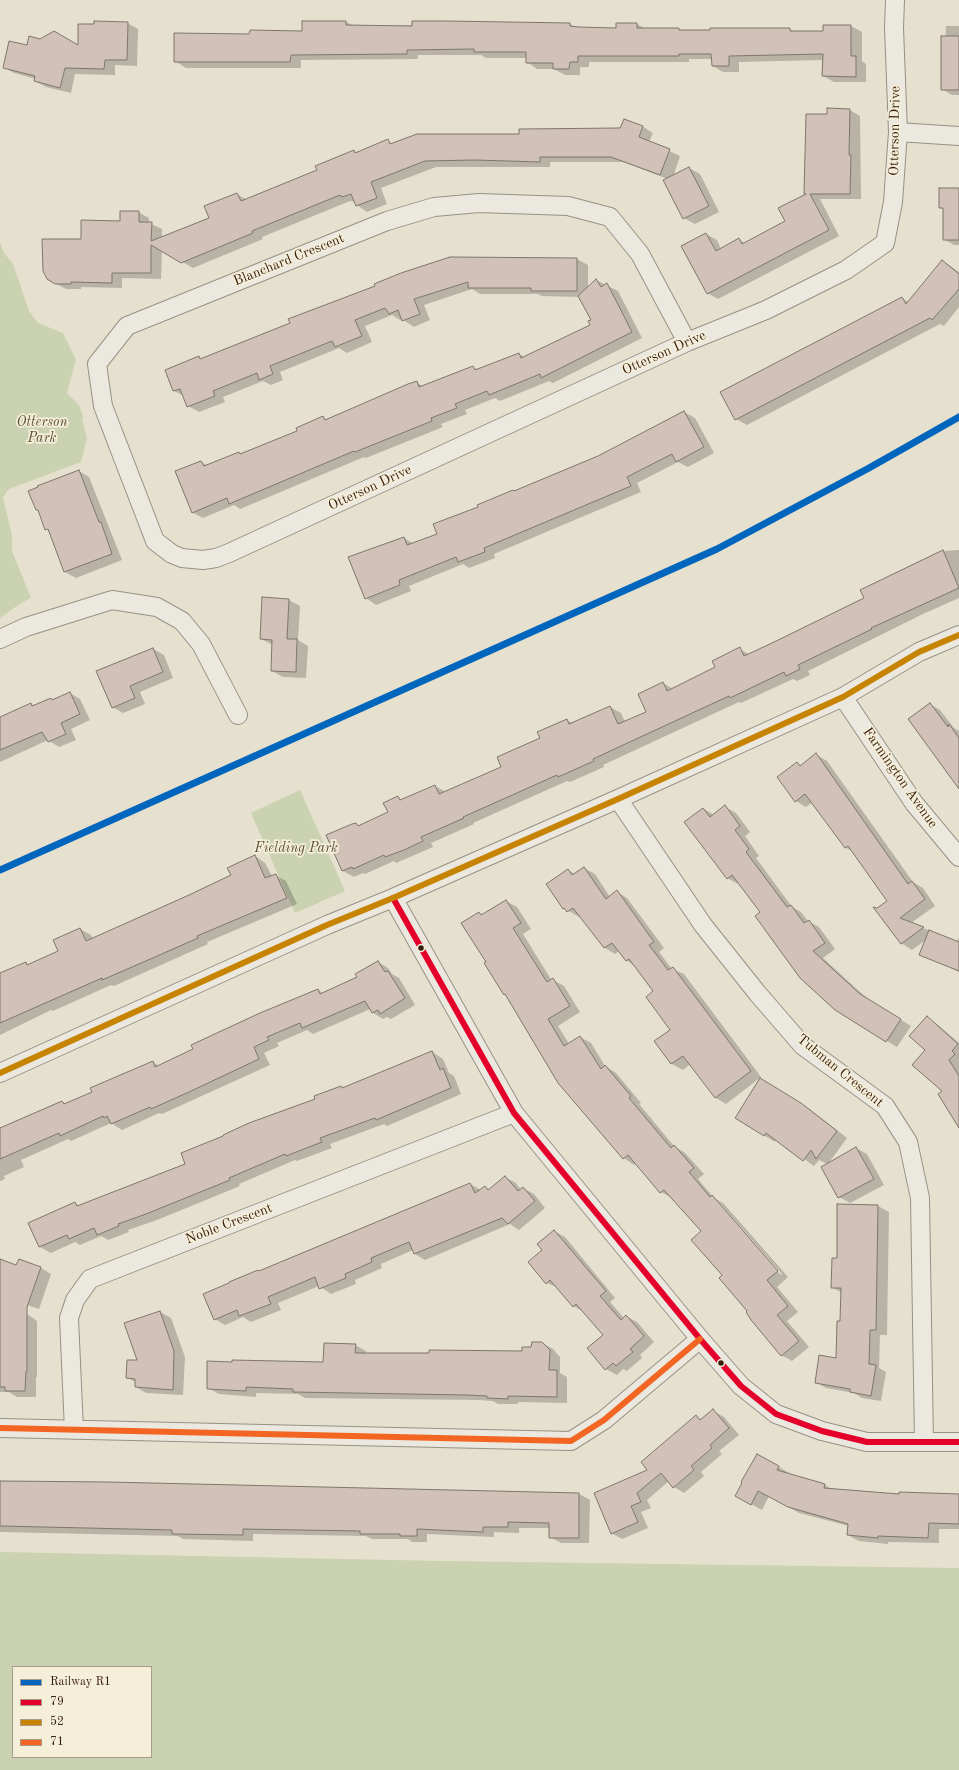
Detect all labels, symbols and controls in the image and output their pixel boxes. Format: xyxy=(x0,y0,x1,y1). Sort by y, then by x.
street label: Otterson Drive xyxy=(886,86,904,176)
street label: Blanchard Crescent xyxy=(231,230,347,290)
street label: Otterson Drive xyxy=(620,327,708,379)
park label: Otterson Park xyxy=(16,414,68,446)
street label: Otterson Drive xyxy=(326,461,414,515)
street label: Farmington Avenue xyxy=(859,724,941,832)
park label: Fielding Park xyxy=(254,840,338,856)
unlabelled marker xyxy=(416,943,426,953)
street label: Tubman Crescent xyxy=(793,1031,887,1111)
street label: Noble Crescent xyxy=(183,1200,275,1248)
unlabelled marker xyxy=(716,1358,726,1368)
legend xyxy=(12,1666,152,1758)
text: Railway R1 xyxy=(50,1676,111,1688)
text: 79 xyxy=(50,1696,64,1708)
text: 52 xyxy=(50,1716,64,1728)
text: 71 xyxy=(50,1736,64,1748)

